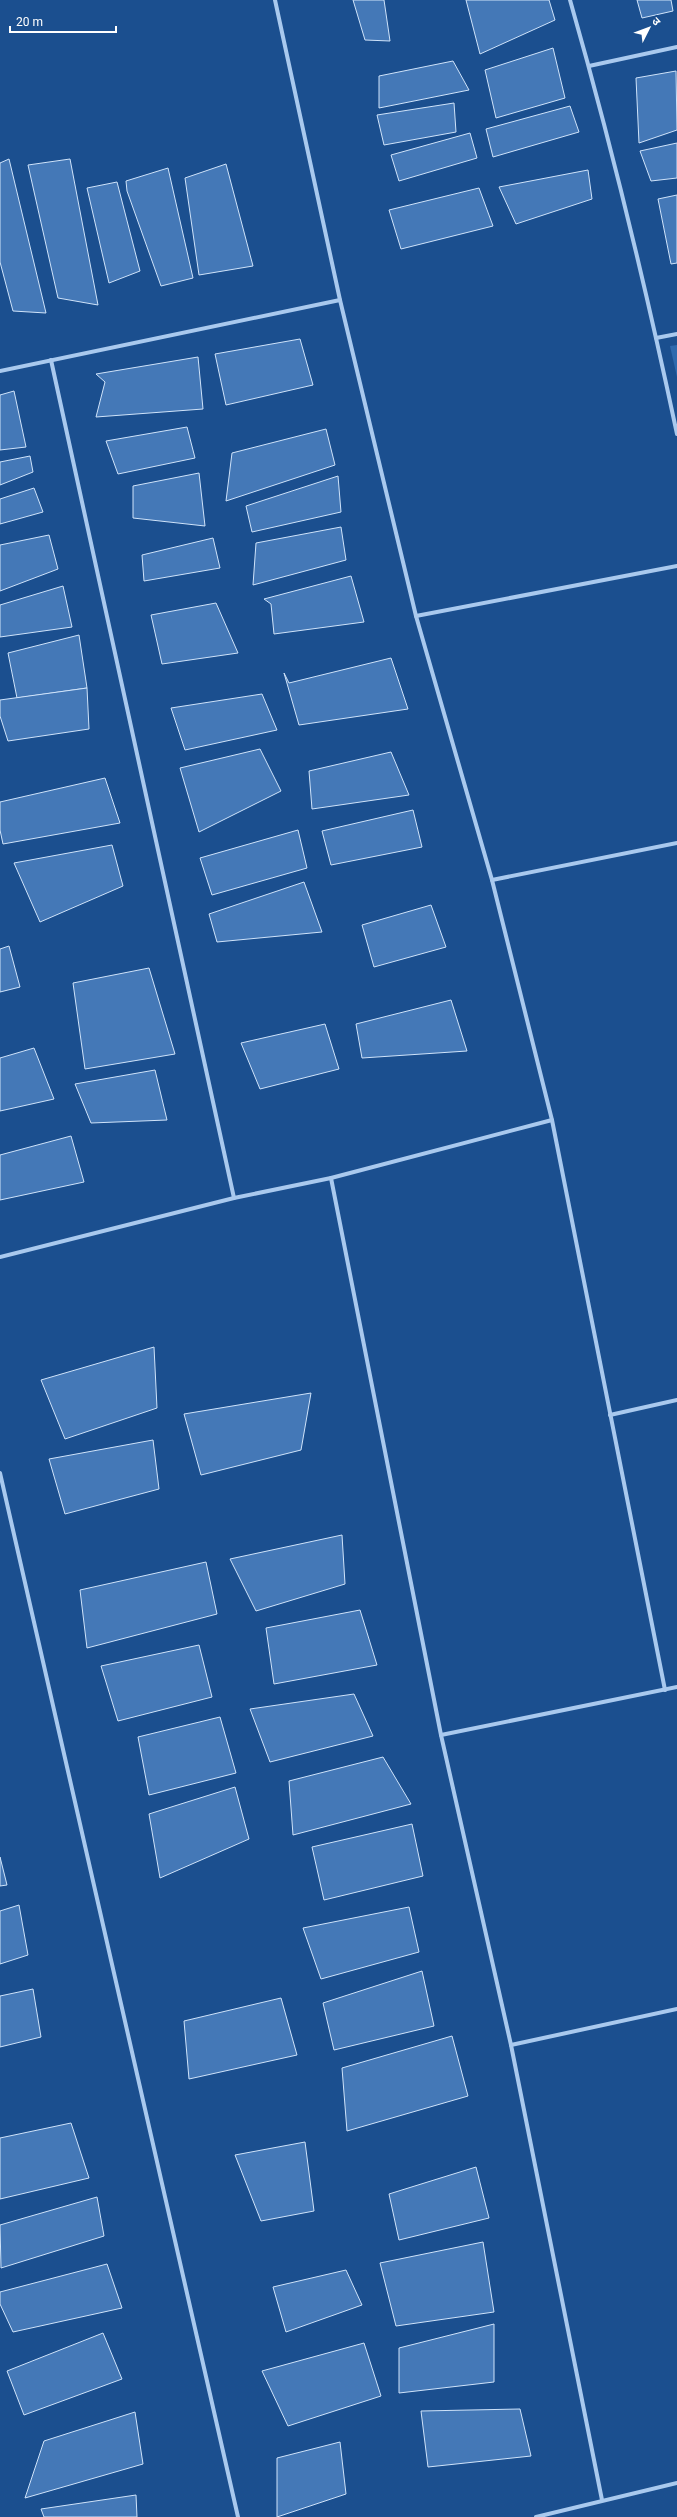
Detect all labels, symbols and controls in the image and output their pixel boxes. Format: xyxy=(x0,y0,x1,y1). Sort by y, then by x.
scale bar xyxy=(10,8,116,34)
north arrow xyxy=(629,8,669,48)
text: 20 m xyxy=(16,15,43,29)
text: उ xyxy=(649,15,663,29)

